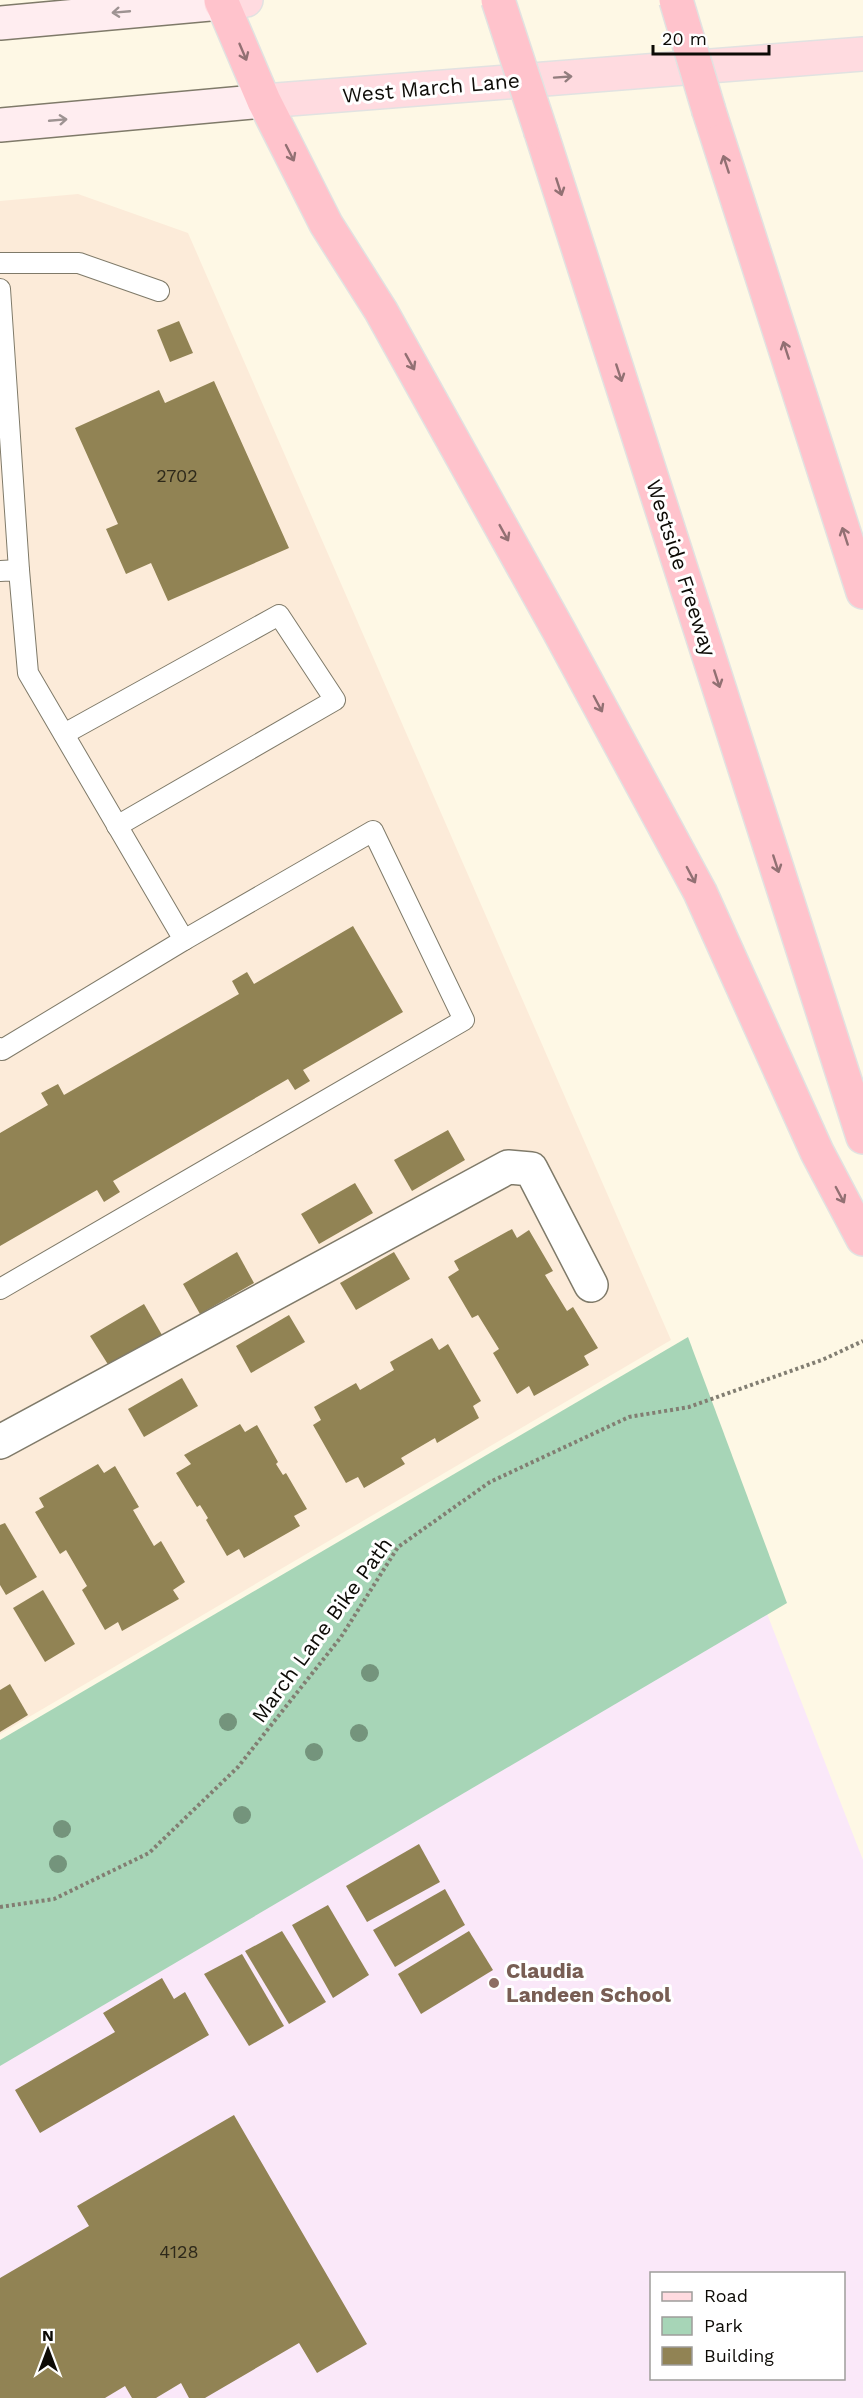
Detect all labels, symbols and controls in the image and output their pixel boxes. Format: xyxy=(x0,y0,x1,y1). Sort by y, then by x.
one-way arrow xyxy=(112,7,132,18)
scale bar xyxy=(653,18,768,56)
text: 20 m xyxy=(662,28,707,49)
one-way arrow xyxy=(238,42,249,60)
street label: West March Lane xyxy=(341,67,521,108)
one-way arrow xyxy=(552,71,572,82)
one-way arrow xyxy=(48,114,68,125)
one-way arrow xyxy=(285,144,297,162)
one-way arrow xyxy=(720,155,731,174)
one-way arrow xyxy=(554,177,565,196)
one-way arrow xyxy=(779,341,790,360)
one-way arrow xyxy=(405,353,416,371)
one-way arrow xyxy=(614,363,625,382)
house number: 2702 xyxy=(156,465,198,486)
street label: Westside Freeway xyxy=(641,476,722,659)
one-way arrow xyxy=(499,524,511,541)
one-way arrow xyxy=(839,527,850,546)
one-way arrow xyxy=(712,669,723,688)
one-way arrow xyxy=(593,694,604,712)
one-way arrow xyxy=(772,854,783,873)
one-way arrow xyxy=(686,866,697,884)
one-way arrow xyxy=(835,1186,846,1204)
street label: March Lane Bike Path xyxy=(246,1532,397,1727)
place label: Claudia Landeen School xyxy=(506,1958,671,2007)
marker: Claudia Landeen School xyxy=(487,1976,501,1990)
house number: 4128 xyxy=(159,2241,199,2262)
legend xyxy=(650,2272,845,2380)
text: Road xyxy=(704,2285,748,2306)
text: Park xyxy=(704,2315,743,2336)
north arrow xyxy=(18,2320,78,2380)
text: N xyxy=(42,2326,54,2345)
text: Building xyxy=(704,2345,774,2366)

